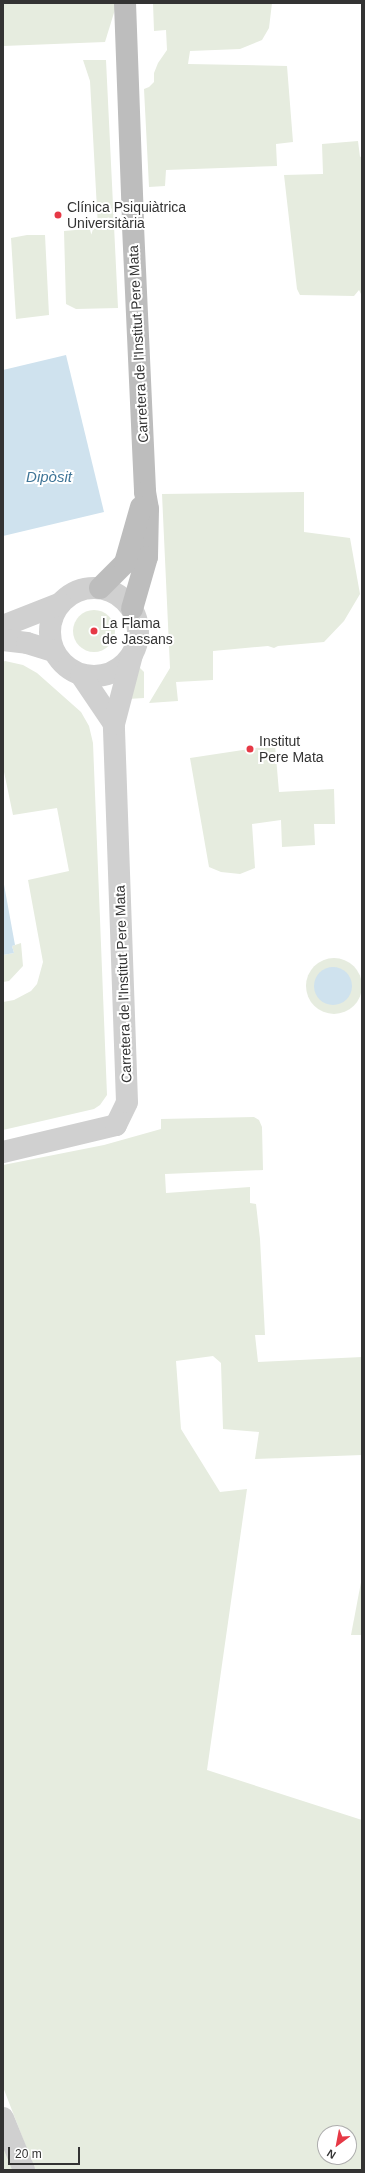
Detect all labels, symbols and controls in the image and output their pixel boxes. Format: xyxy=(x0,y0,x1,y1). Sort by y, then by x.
place label: Clínica Psiquiàtrica Universitària xyxy=(67,199,186,232)
marker: Clínica Psiquiàtrica Universitària xyxy=(52,209,64,221)
street label: Carretera de l'Institut Pere Mata xyxy=(124,245,152,443)
water label: Dipòsit xyxy=(26,468,72,486)
place label: La Flama de Jassans xyxy=(102,615,173,648)
marker: La Flama de Jassans xyxy=(89,626,99,636)
place label: Institut Pere Mata xyxy=(259,733,324,766)
marker: Institut Pere Mata xyxy=(244,743,256,755)
street label: Carretera de l'Institut Pere Mata xyxy=(111,885,135,1083)
north arrow xyxy=(317,2125,357,2165)
scale bar xyxy=(10,2139,82,2165)
text: 20 m xyxy=(15,2147,42,2161)
text: N xyxy=(325,2147,338,2162)

